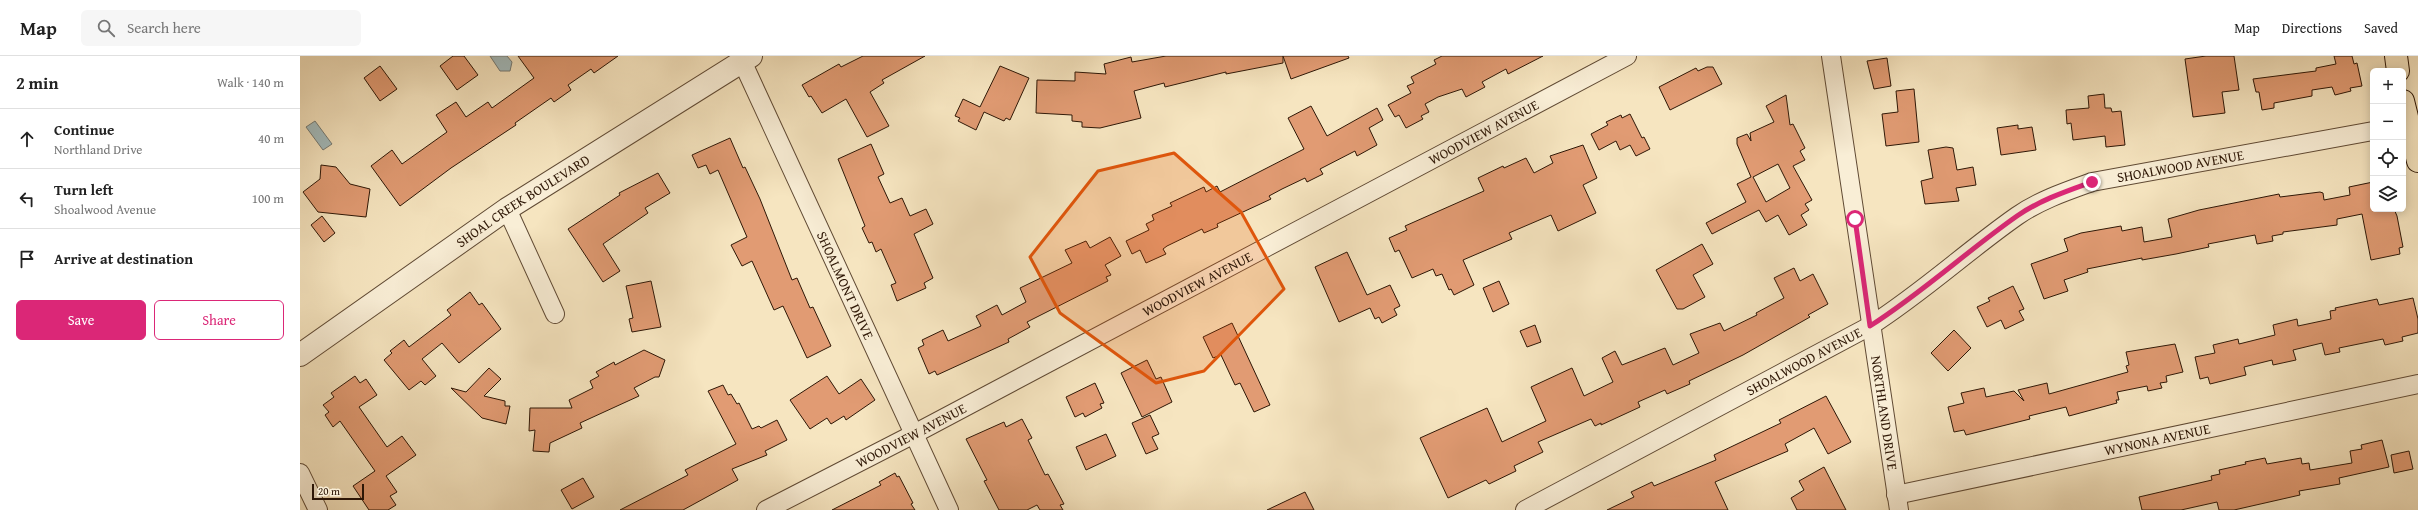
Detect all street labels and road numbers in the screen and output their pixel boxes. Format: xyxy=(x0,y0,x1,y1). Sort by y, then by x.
street label: WOODVIEW AVENUE xyxy=(1425,95,1542,170)
street label: SHOALWOOD AVENUE xyxy=(2115,145,2245,187)
street label: SHOAL CREEK BOULEVARD xyxy=(452,150,594,252)
street label: SHOALMONT DRIVE xyxy=(812,228,879,343)
street label: WOODVIEW AVENUE xyxy=(1139,246,1256,321)
street label: SHOALWOOD AVENUE xyxy=(1742,322,1865,400)
street label: NORTHLAND DRIVE xyxy=(1866,354,1903,472)
street label: WOODVIEW AVENUE xyxy=(852,398,970,472)
street label: WYNONA AVENUE xyxy=(2102,418,2212,460)

